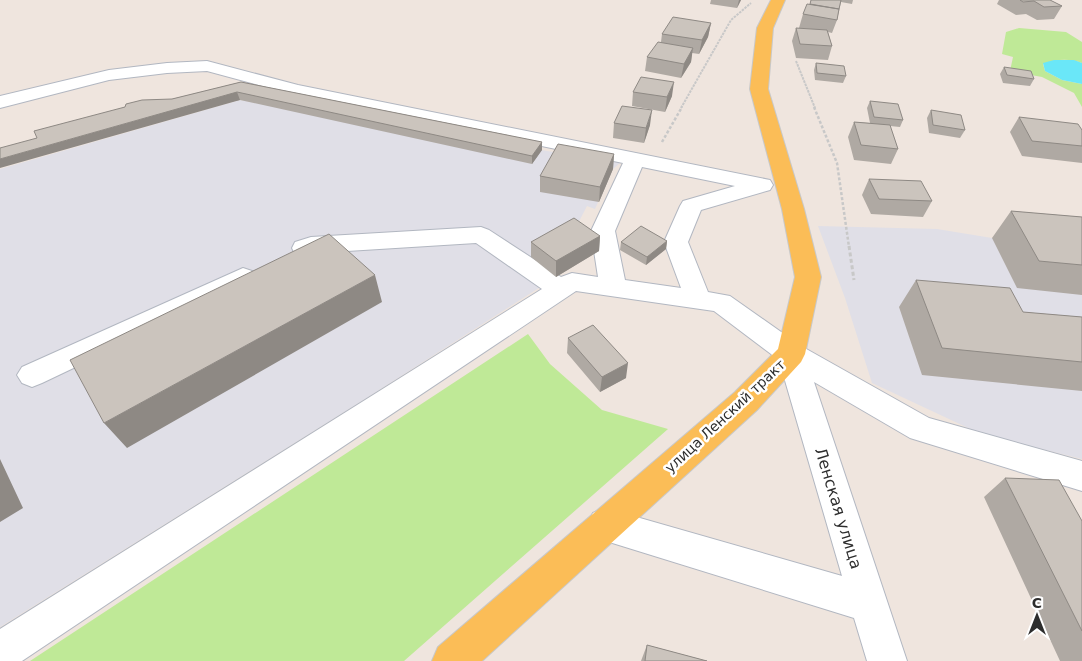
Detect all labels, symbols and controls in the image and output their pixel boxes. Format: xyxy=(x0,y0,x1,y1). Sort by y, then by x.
street label: улица Ленский тракт xyxy=(662,356,788,476)
street label: Ленская улица xyxy=(811,445,866,571)
north arrow xyxy=(1012,591,1062,641)
text: С xyxy=(1032,595,1042,611)

